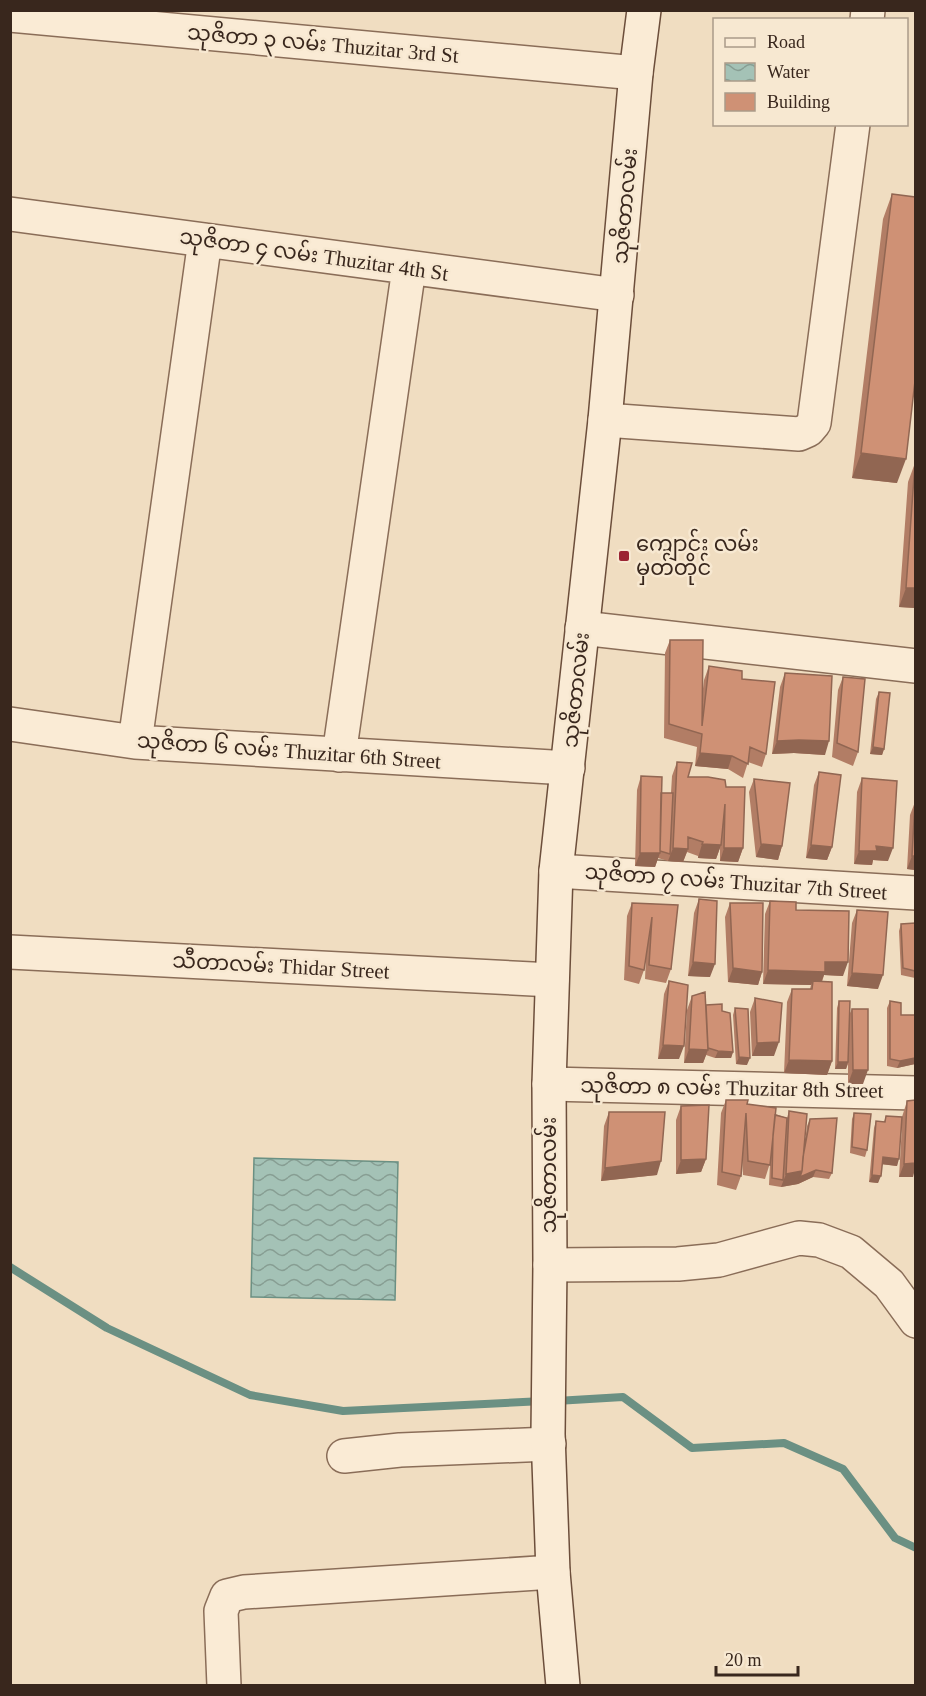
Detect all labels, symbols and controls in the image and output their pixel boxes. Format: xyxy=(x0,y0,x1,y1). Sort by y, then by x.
street label: သုဇိတာ ၃ လမ်း Thuzitar 3rd St xyxy=(186,16,460,73)
legend xyxy=(713,18,908,126)
text: Road xyxy=(767,32,805,52)
text: Water xyxy=(767,62,810,82)
text: Building xyxy=(767,92,830,112)
street label: သုဇိတာလမ်း xyxy=(604,147,647,265)
street label: သုဇိတာ ၄ လမ်း Thuzitar 4th St xyxy=(177,220,451,291)
place label: ကျောင်း လမ်း မှတ်တိုင် xyxy=(636,528,759,585)
marker: ကျောင်း လမ်း မှတ်တိုင် xyxy=(617,549,631,563)
street label: သုဇိတာလမ်း xyxy=(554,630,599,750)
street label: သုဇိတာ ၆ လမ်း Thuzitar 6th Street xyxy=(136,724,442,779)
street label: သုဇိတာ ၇ လမ်း Thuzitar 7th Street xyxy=(584,855,888,910)
street label: သီတာလမ်း Thidar Street xyxy=(172,944,391,984)
street label: သုဇိတာ ၈ လမ်း Thuzitar 8th Street xyxy=(580,1069,884,1108)
street label: သုဇိတာလမ်း xyxy=(533,1117,566,1233)
scale bar xyxy=(716,1639,798,1677)
text: 20 m xyxy=(725,1650,762,1670)

